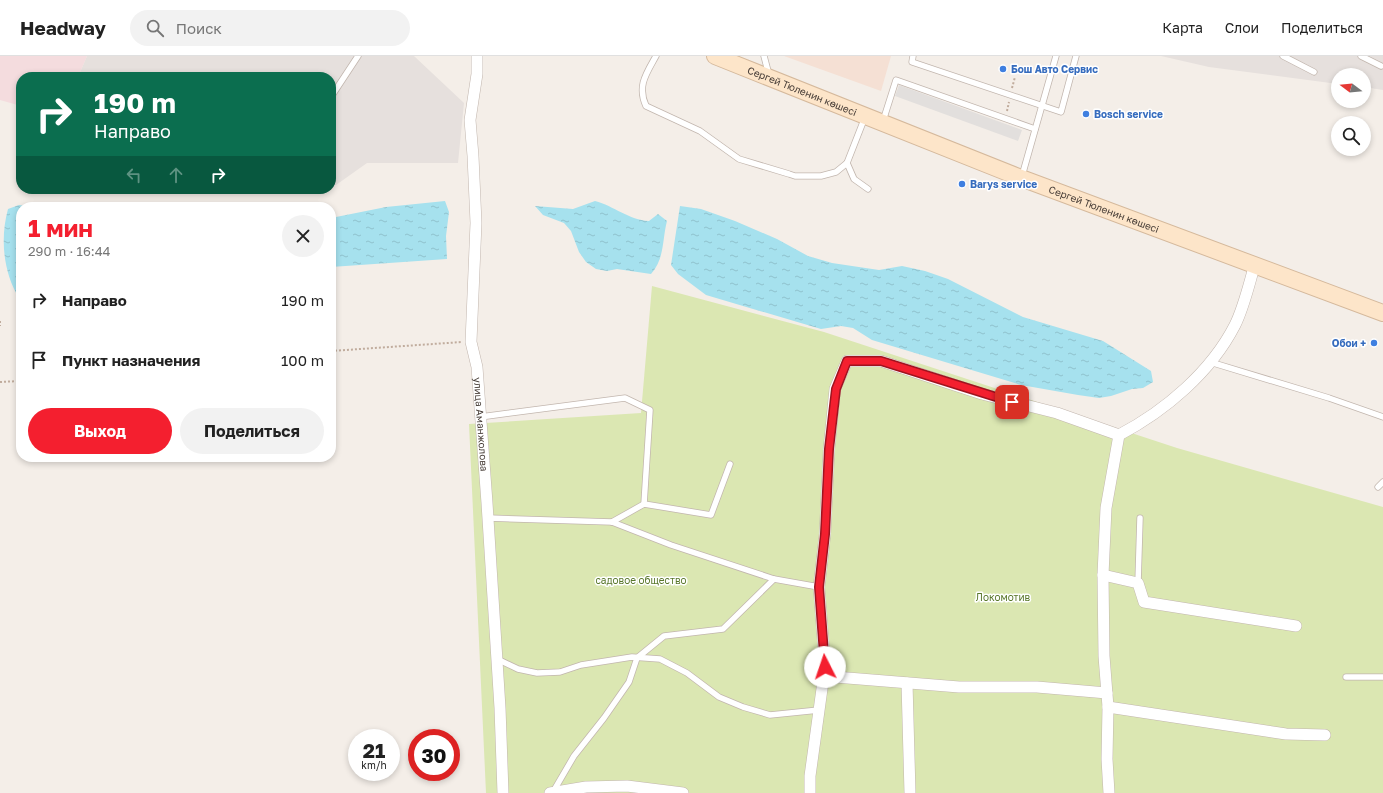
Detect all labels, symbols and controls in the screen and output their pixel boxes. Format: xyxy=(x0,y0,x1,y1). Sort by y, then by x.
search box xyxy=(130,10,410,46)
text: Headway xyxy=(20,16,106,39)
icon: search xyxy=(144,17,166,39)
text: Поиск xyxy=(176,19,222,37)
text: Карта xyxy=(1162,19,1203,36)
text: Слои xyxy=(1225,19,1259,36)
text: Поделиться xyxy=(1281,19,1363,36)
place label: Бош Авто Сервис xyxy=(1011,63,1098,75)
street label: Сергей Тюленин көшесі xyxy=(746,64,859,118)
marker: Бош Авто Сервис xyxy=(998,64,1008,74)
north arrow xyxy=(1331,68,1371,108)
map controls xyxy=(1331,68,1371,156)
text: 190 m xyxy=(94,86,176,119)
icon: right xyxy=(28,88,80,140)
place label: Bosch service xyxy=(1094,108,1163,120)
marker: Bosch service xyxy=(1081,109,1091,119)
button: search xyxy=(1331,116,1371,156)
text: Направо xyxy=(94,120,171,142)
icon: left xyxy=(123,164,145,186)
icon: ahead xyxy=(165,164,187,186)
icon: right xyxy=(207,164,229,186)
place label: Barys service xyxy=(970,178,1037,190)
marker: Barys service xyxy=(957,179,967,189)
street label: Сергей Тюленин көшесі xyxy=(1047,183,1161,235)
text: 1 мин xyxy=(28,213,93,242)
button: close xyxy=(282,215,324,257)
text: 290 m · 16:44 xyxy=(28,243,111,259)
icon: right xyxy=(28,289,50,311)
text: Направо xyxy=(62,291,127,309)
text: 190 m xyxy=(281,291,324,309)
place label: Обои + xyxy=(1332,337,1366,349)
marker: Обои + xyxy=(1369,338,1379,348)
icon: arrive xyxy=(28,349,50,371)
text: Пункт назначения xyxy=(62,351,200,369)
text: 100 m xyxy=(281,351,324,369)
street label: улица Аманжолова xyxy=(472,377,491,472)
pin xyxy=(995,385,1029,419)
icon: arrive xyxy=(1001,391,1023,413)
button: Выход xyxy=(28,408,172,454)
button: Поделиться xyxy=(180,408,324,454)
park label: садовое общество xyxy=(595,574,687,586)
park label: Локомотив xyxy=(976,591,1031,603)
position arrow xyxy=(804,646,846,688)
speed limit sign: 30 xyxy=(408,729,460,781)
text: 21 xyxy=(363,738,385,762)
text: km/h xyxy=(361,759,387,771)

